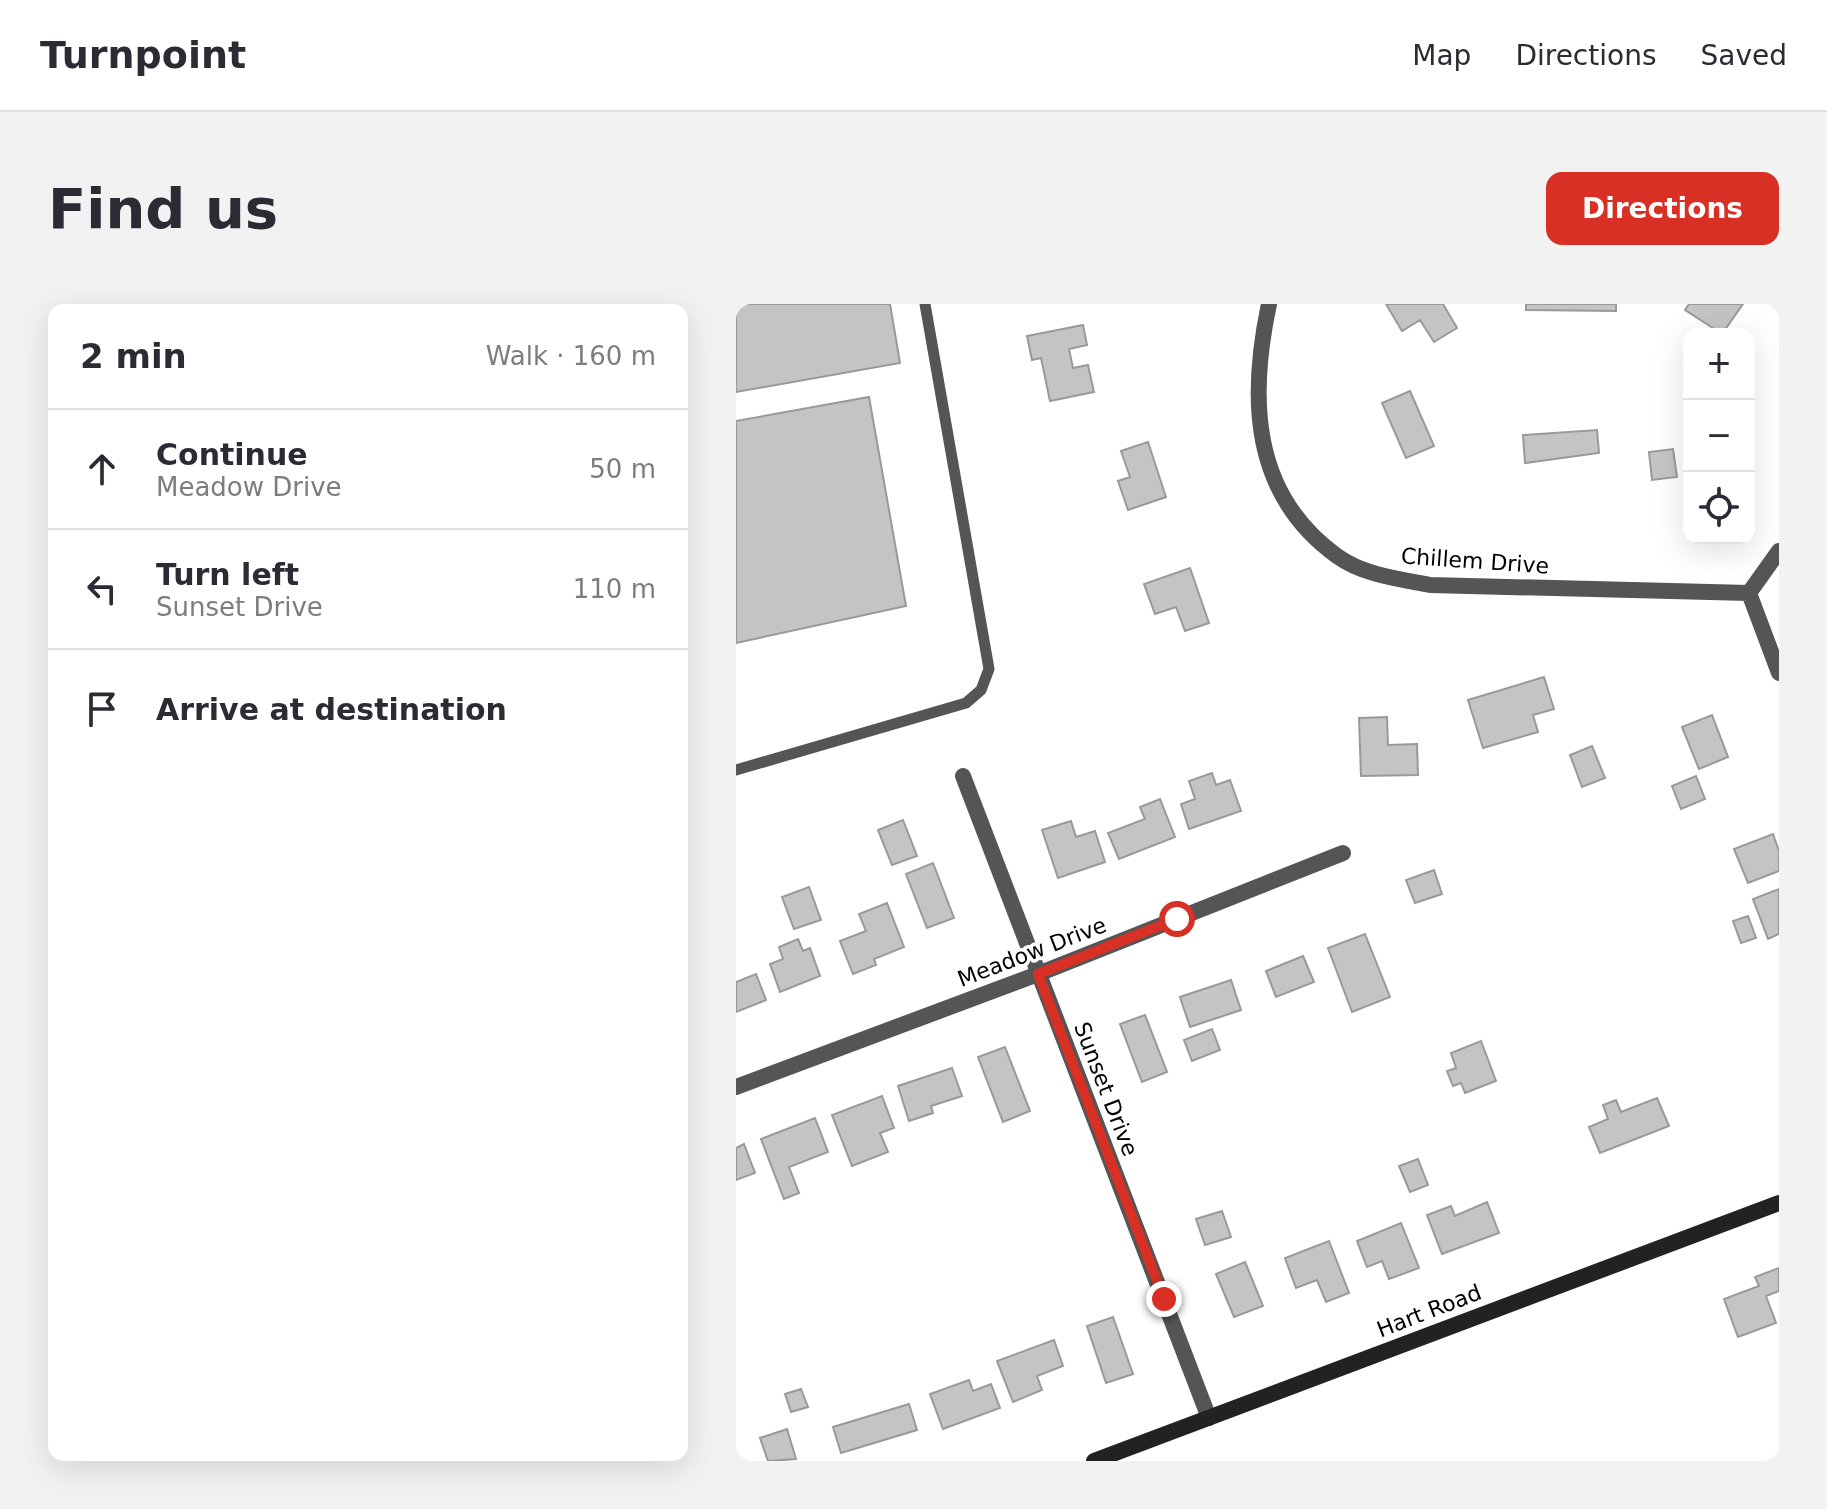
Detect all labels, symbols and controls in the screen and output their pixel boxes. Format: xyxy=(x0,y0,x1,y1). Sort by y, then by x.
text: Turnpoint xyxy=(40,33,246,77)
text: Map xyxy=(1412,39,1471,72)
text: Directions xyxy=(1515,39,1656,72)
text: Saved xyxy=(1700,39,1787,72)
button: Directions xyxy=(1546,172,1779,245)
text: Find us xyxy=(48,176,278,241)
map controls xyxy=(1683,328,1755,544)
button: + xyxy=(1683,328,1755,400)
text: 2 min xyxy=(80,336,187,376)
text: Walk · 160 m xyxy=(486,341,656,371)
button: − xyxy=(1683,400,1755,472)
text: Continue xyxy=(156,437,308,472)
icon: ahead xyxy=(80,447,124,491)
text: 50 m xyxy=(589,454,656,484)
text: Meadow Drive xyxy=(156,472,342,502)
button: locate xyxy=(1683,472,1755,544)
street label: Chillem Drive xyxy=(1400,543,1550,579)
text: Turn left xyxy=(156,557,299,592)
icon: left xyxy=(80,567,124,611)
text: 110 m xyxy=(573,574,656,604)
text: Sunset Drive xyxy=(156,592,323,622)
icon: arrive xyxy=(80,687,124,731)
text: Arrive at destination xyxy=(156,692,507,727)
route start xyxy=(1159,901,1195,937)
street label: Meadow Drive xyxy=(954,912,1110,992)
street label: Sunset Drive xyxy=(1069,1019,1143,1159)
street label: Hart Road xyxy=(1373,1280,1485,1342)
route end xyxy=(1146,1281,1182,1317)

